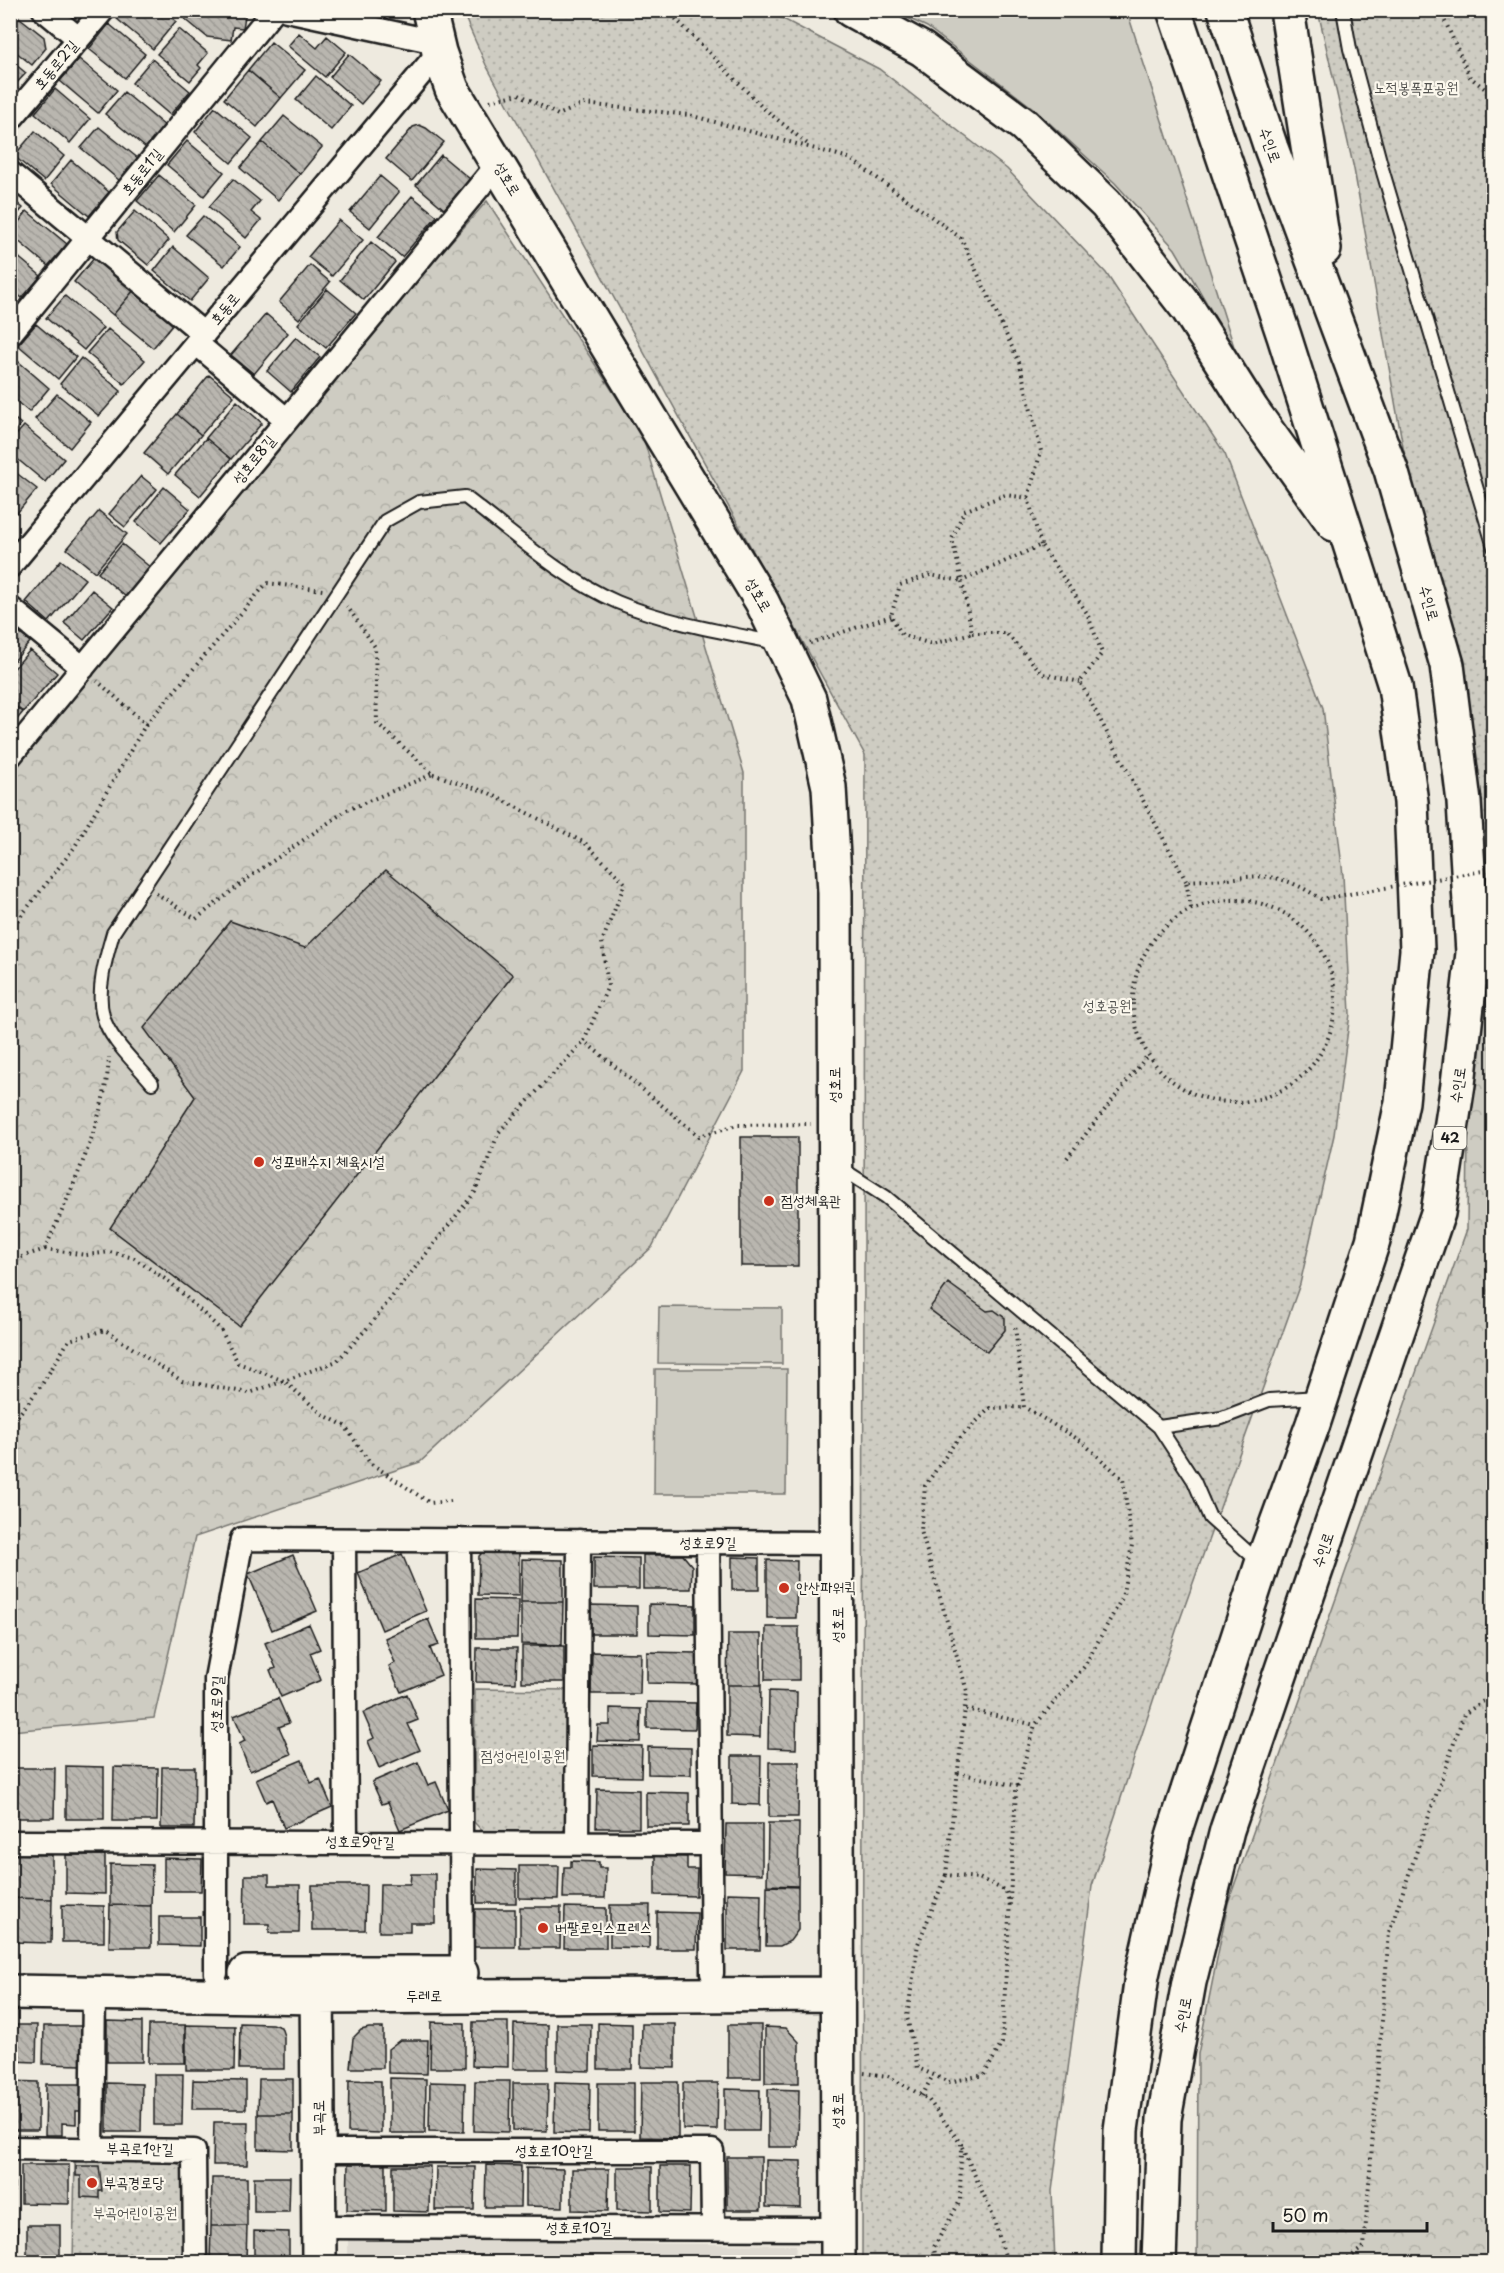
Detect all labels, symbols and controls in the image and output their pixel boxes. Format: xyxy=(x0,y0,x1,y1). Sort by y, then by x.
street label: 호동로2길 xyxy=(27,34,83,94)
park label: 노적봉폭포공원 xyxy=(1374,75,1458,98)
street label: 수인로 xyxy=(1254,124,1288,165)
street label: 호동로1길 xyxy=(115,142,167,200)
street label: 성호로 xyxy=(489,157,527,200)
street label: 호동로 xyxy=(203,287,244,329)
street label: 성호로8길 xyxy=(226,429,280,489)
street label: 성호로 xyxy=(740,573,778,616)
street label: 수인로 xyxy=(1414,582,1446,623)
park label: 성호공원 xyxy=(1083,993,1131,1016)
street label: 수인로 xyxy=(1443,1065,1470,1104)
street label: 성호로 xyxy=(822,1067,845,1103)
road number: 42 xyxy=(1434,1127,1466,1149)
place label: 성포배수지 체육시설 xyxy=(271,1149,385,1172)
marker: 성포배수지 체육시설 xyxy=(252,1155,266,1169)
place label: 점성체육관 xyxy=(781,1188,841,1211)
marker: 점성체육관 xyxy=(762,1194,776,1208)
street label: 수인로 xyxy=(1305,1529,1338,1570)
street label: 성호로9길 xyxy=(679,1530,737,1553)
place label: 안산파워퀵 xyxy=(796,1575,856,1598)
marker: 안산파워퀵 xyxy=(777,1581,791,1595)
street label: 성호로 xyxy=(825,1607,848,1643)
street label: 성호로9길 xyxy=(203,1675,228,1733)
park label: 점성어린이공원 xyxy=(481,1743,565,1766)
street label: 성호로9안길 xyxy=(325,1828,395,1853)
place label: 버팔로익스프레스 xyxy=(555,1915,652,1938)
marker: 버팔로익스프레스 xyxy=(536,1921,550,1935)
street label: 두레로 xyxy=(406,1983,442,2006)
street label: 수인로 xyxy=(1167,1995,1196,2035)
street label: 성호로 xyxy=(825,2093,848,2129)
street label: 부곡로 xyxy=(306,2100,329,2136)
street label: 부곡로1안길 xyxy=(106,2135,174,2160)
street label: 성호로10안길 xyxy=(515,2138,593,2161)
place label: 부곡경로당 xyxy=(104,2170,164,2193)
marker: 부곡경로당 xyxy=(85,2176,99,2190)
scale bar xyxy=(1273,2195,1428,2233)
park label: 부곡어린이공원 xyxy=(93,2200,177,2223)
text: 50 m xyxy=(1282,2201,1329,2228)
street label: 성호로10길 xyxy=(546,2215,612,2238)

